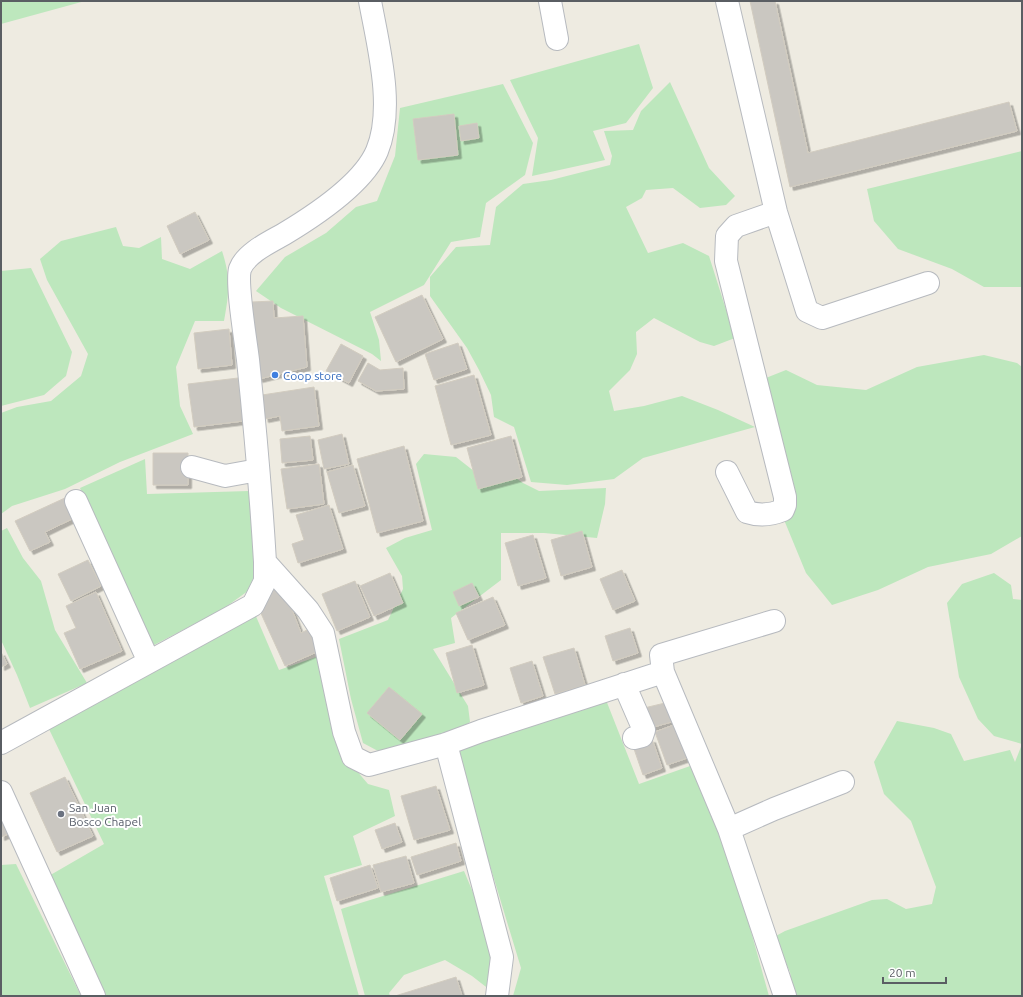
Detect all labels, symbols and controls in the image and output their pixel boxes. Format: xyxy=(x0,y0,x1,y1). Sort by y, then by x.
place label: Coop store xyxy=(283,369,342,382)
marker: Coop store xyxy=(270,370,280,380)
place label: San Juan Bosco Chapel xyxy=(69,801,141,828)
marker: San Juan Bosco Chapel xyxy=(56,809,66,819)
scale bar xyxy=(883,959,946,985)
text: 20 m xyxy=(889,966,916,979)

